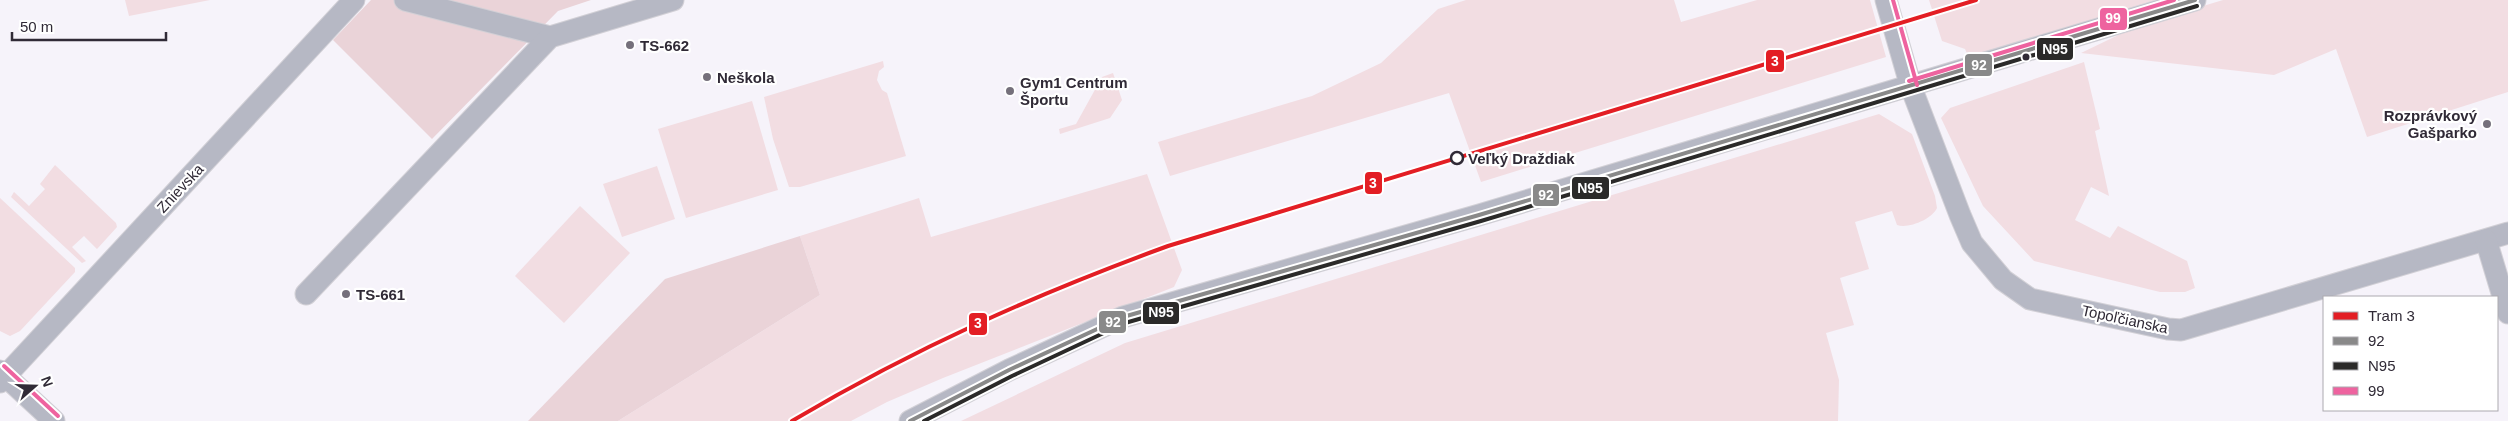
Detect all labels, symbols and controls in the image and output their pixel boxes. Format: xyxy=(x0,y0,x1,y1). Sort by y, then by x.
line badge: 99 xyxy=(2099,7,2128,31)
scale bar xyxy=(12,10,166,42)
text: 99 xyxy=(2105,10,2121,26)
text: 50 m xyxy=(20,18,53,35)
place label: TS-662 xyxy=(640,37,689,54)
line badge: N95 xyxy=(2036,37,2074,61)
marker: TS-662 xyxy=(624,39,636,51)
text: N95 xyxy=(2042,41,2068,57)
line badge: 3 xyxy=(1765,49,1785,73)
unlabelled marker xyxy=(2021,52,2031,62)
text: 3 xyxy=(1771,53,1779,69)
line badge: 92 xyxy=(1964,53,1993,77)
text: 92 xyxy=(1971,57,1987,73)
place label: Neškola xyxy=(717,69,775,86)
marker: Neškola xyxy=(701,71,713,83)
place label: Gym1 Centrum Športu xyxy=(1020,74,1128,108)
marker: Gym1 Centrum Športu xyxy=(1004,85,1016,97)
place label: Rozprávkový Gašparko xyxy=(2384,107,2478,141)
marker: Rozprávkový Gašparko xyxy=(2481,118,2493,130)
place label: Veľký Draždiak xyxy=(1468,150,1575,167)
marker: Veľký Draždiak xyxy=(1450,151,1464,165)
street label: Znievska xyxy=(153,160,207,216)
line badge: 3 xyxy=(1364,171,1383,195)
text: 3 xyxy=(1369,175,1377,191)
line badge: N95 xyxy=(1571,176,1610,200)
text: N95 xyxy=(1577,180,1603,196)
line badge: 92 xyxy=(1532,183,1560,207)
text: 92 xyxy=(1538,187,1554,203)
place label: TS-661 xyxy=(356,286,405,303)
marker: TS-661 xyxy=(340,288,352,300)
legend xyxy=(2323,296,2498,411)
line badge: N95 xyxy=(1142,301,1180,325)
street label: Topoľčianska xyxy=(2080,302,2170,337)
text: N95 xyxy=(1148,304,1174,320)
text: Tram 3 xyxy=(2368,307,2415,324)
line badge: 92 xyxy=(1098,310,1127,334)
line badge: 3 xyxy=(968,312,988,336)
text: 92 xyxy=(1105,314,1121,330)
text: 3 xyxy=(974,315,982,331)
text: 92 xyxy=(2368,332,2385,349)
text: N95 xyxy=(2368,357,2396,374)
north arrow xyxy=(10,361,60,411)
text: N xyxy=(38,374,56,389)
text: 99 xyxy=(2368,382,2385,399)

